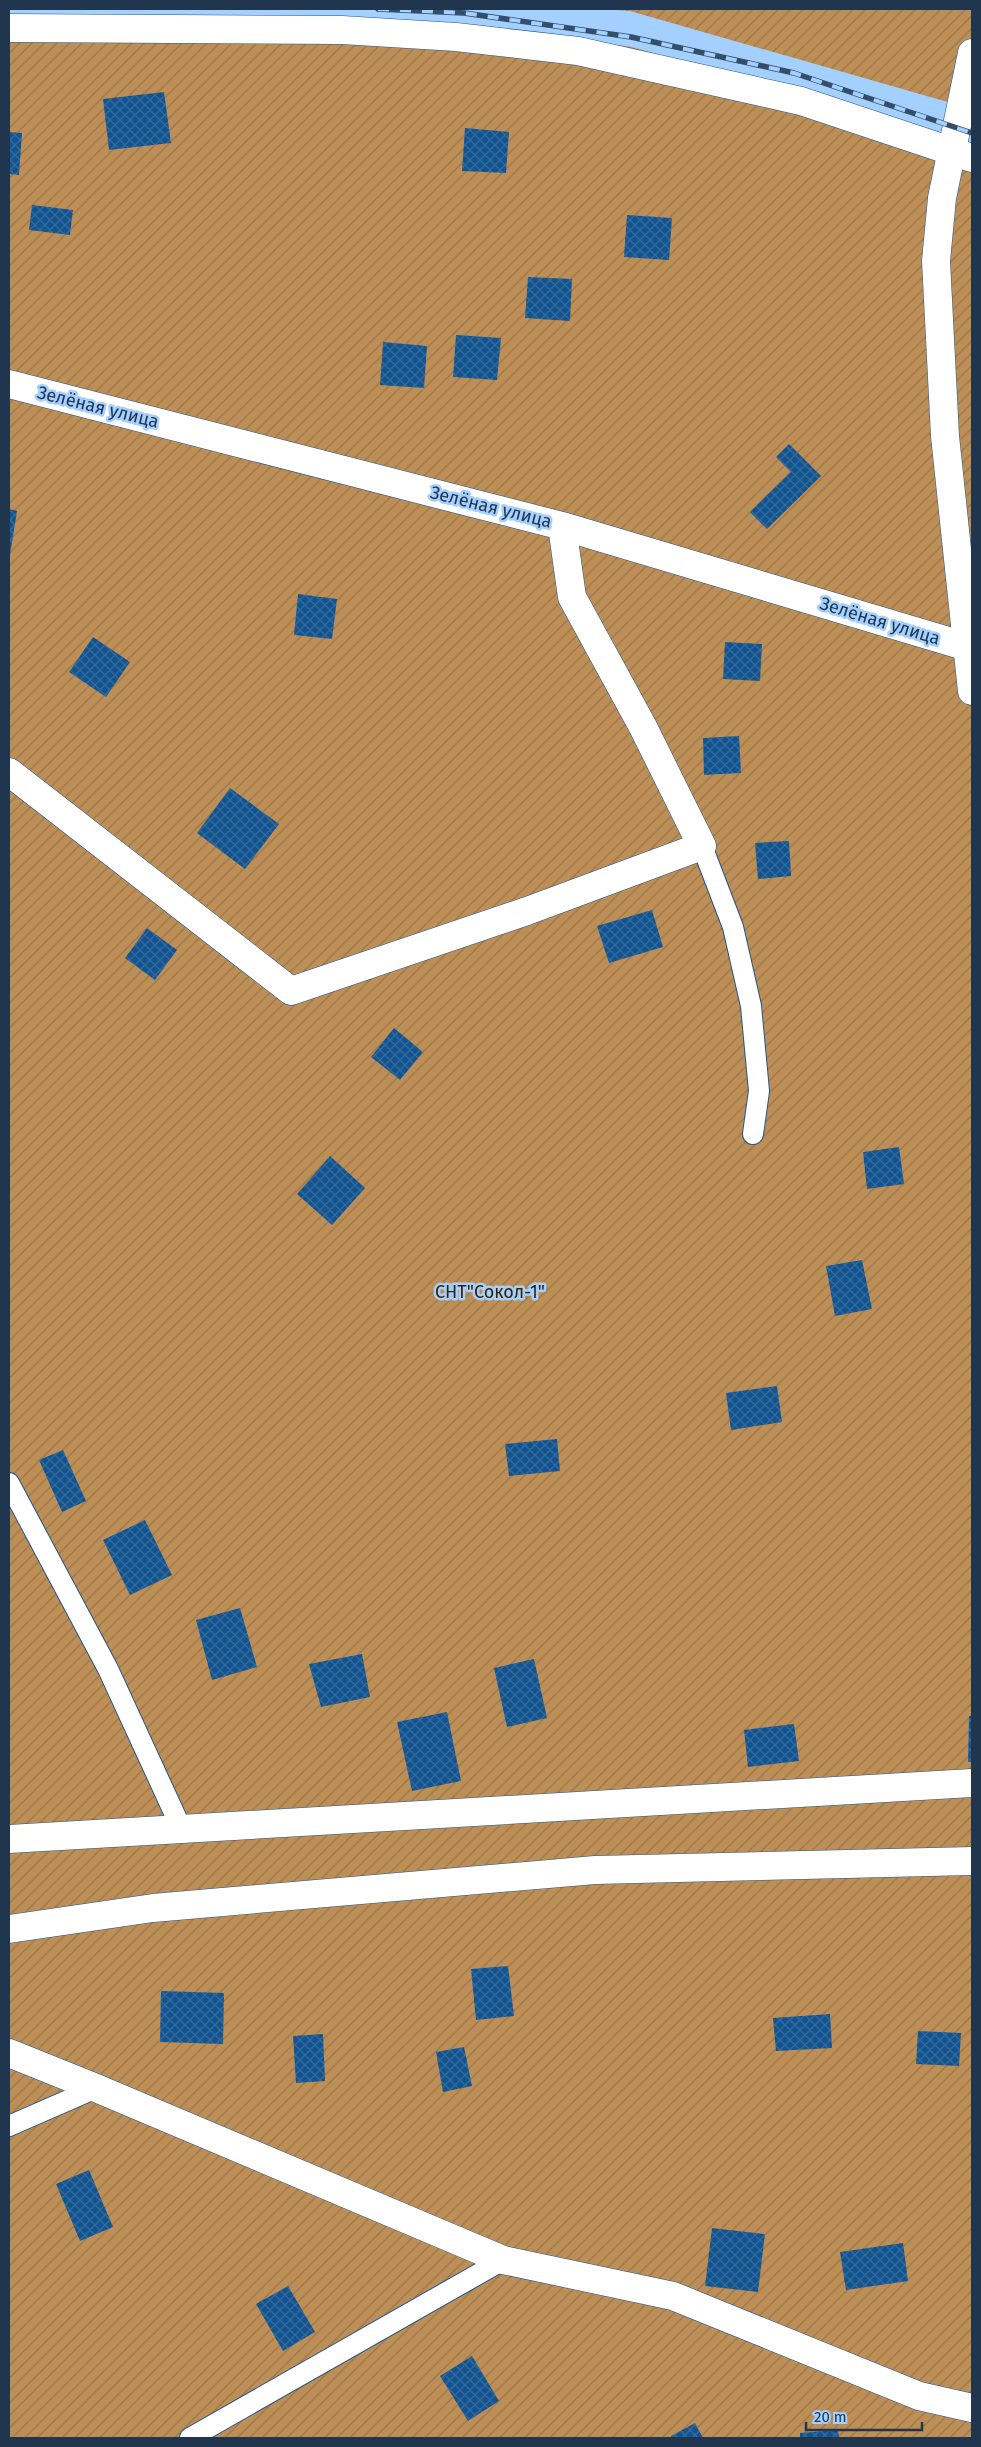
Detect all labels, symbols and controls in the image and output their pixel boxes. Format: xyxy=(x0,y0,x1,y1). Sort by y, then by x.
street label: Зелёная улица xyxy=(35,381,161,433)
street label: Зелёная улица xyxy=(428,481,554,533)
street label: Зелёная улица xyxy=(817,592,943,650)
park label: СНТ"Сокол-1" xyxy=(435,1281,545,1303)
scale bar xyxy=(806,2400,922,2432)
text: 20 m xyxy=(814,2408,847,2426)

